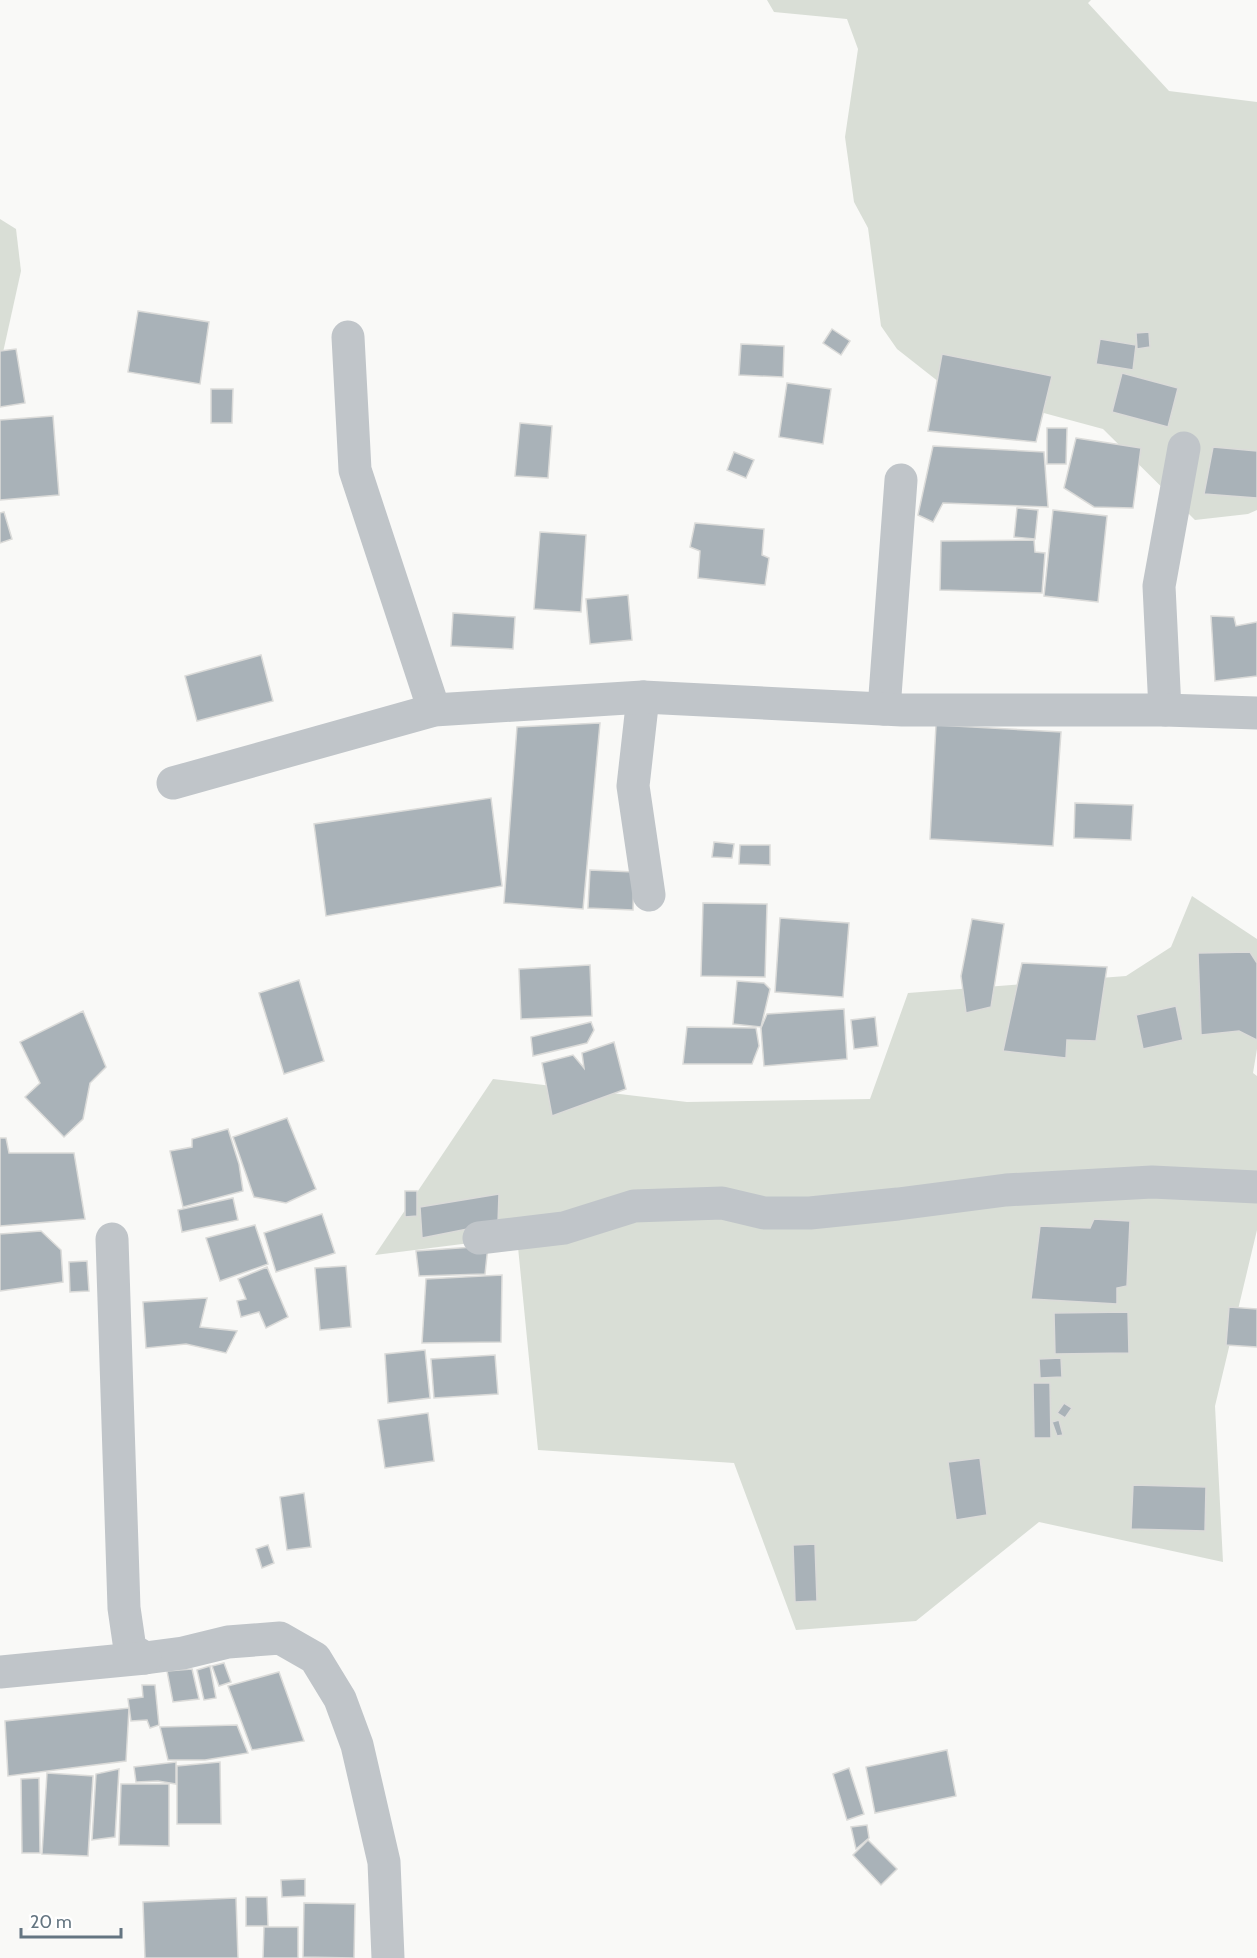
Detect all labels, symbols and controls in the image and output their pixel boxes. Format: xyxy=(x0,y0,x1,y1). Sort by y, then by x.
scale bar xyxy=(21,1901,122,1939)
text: 20 m xyxy=(30,1911,72,1933)

